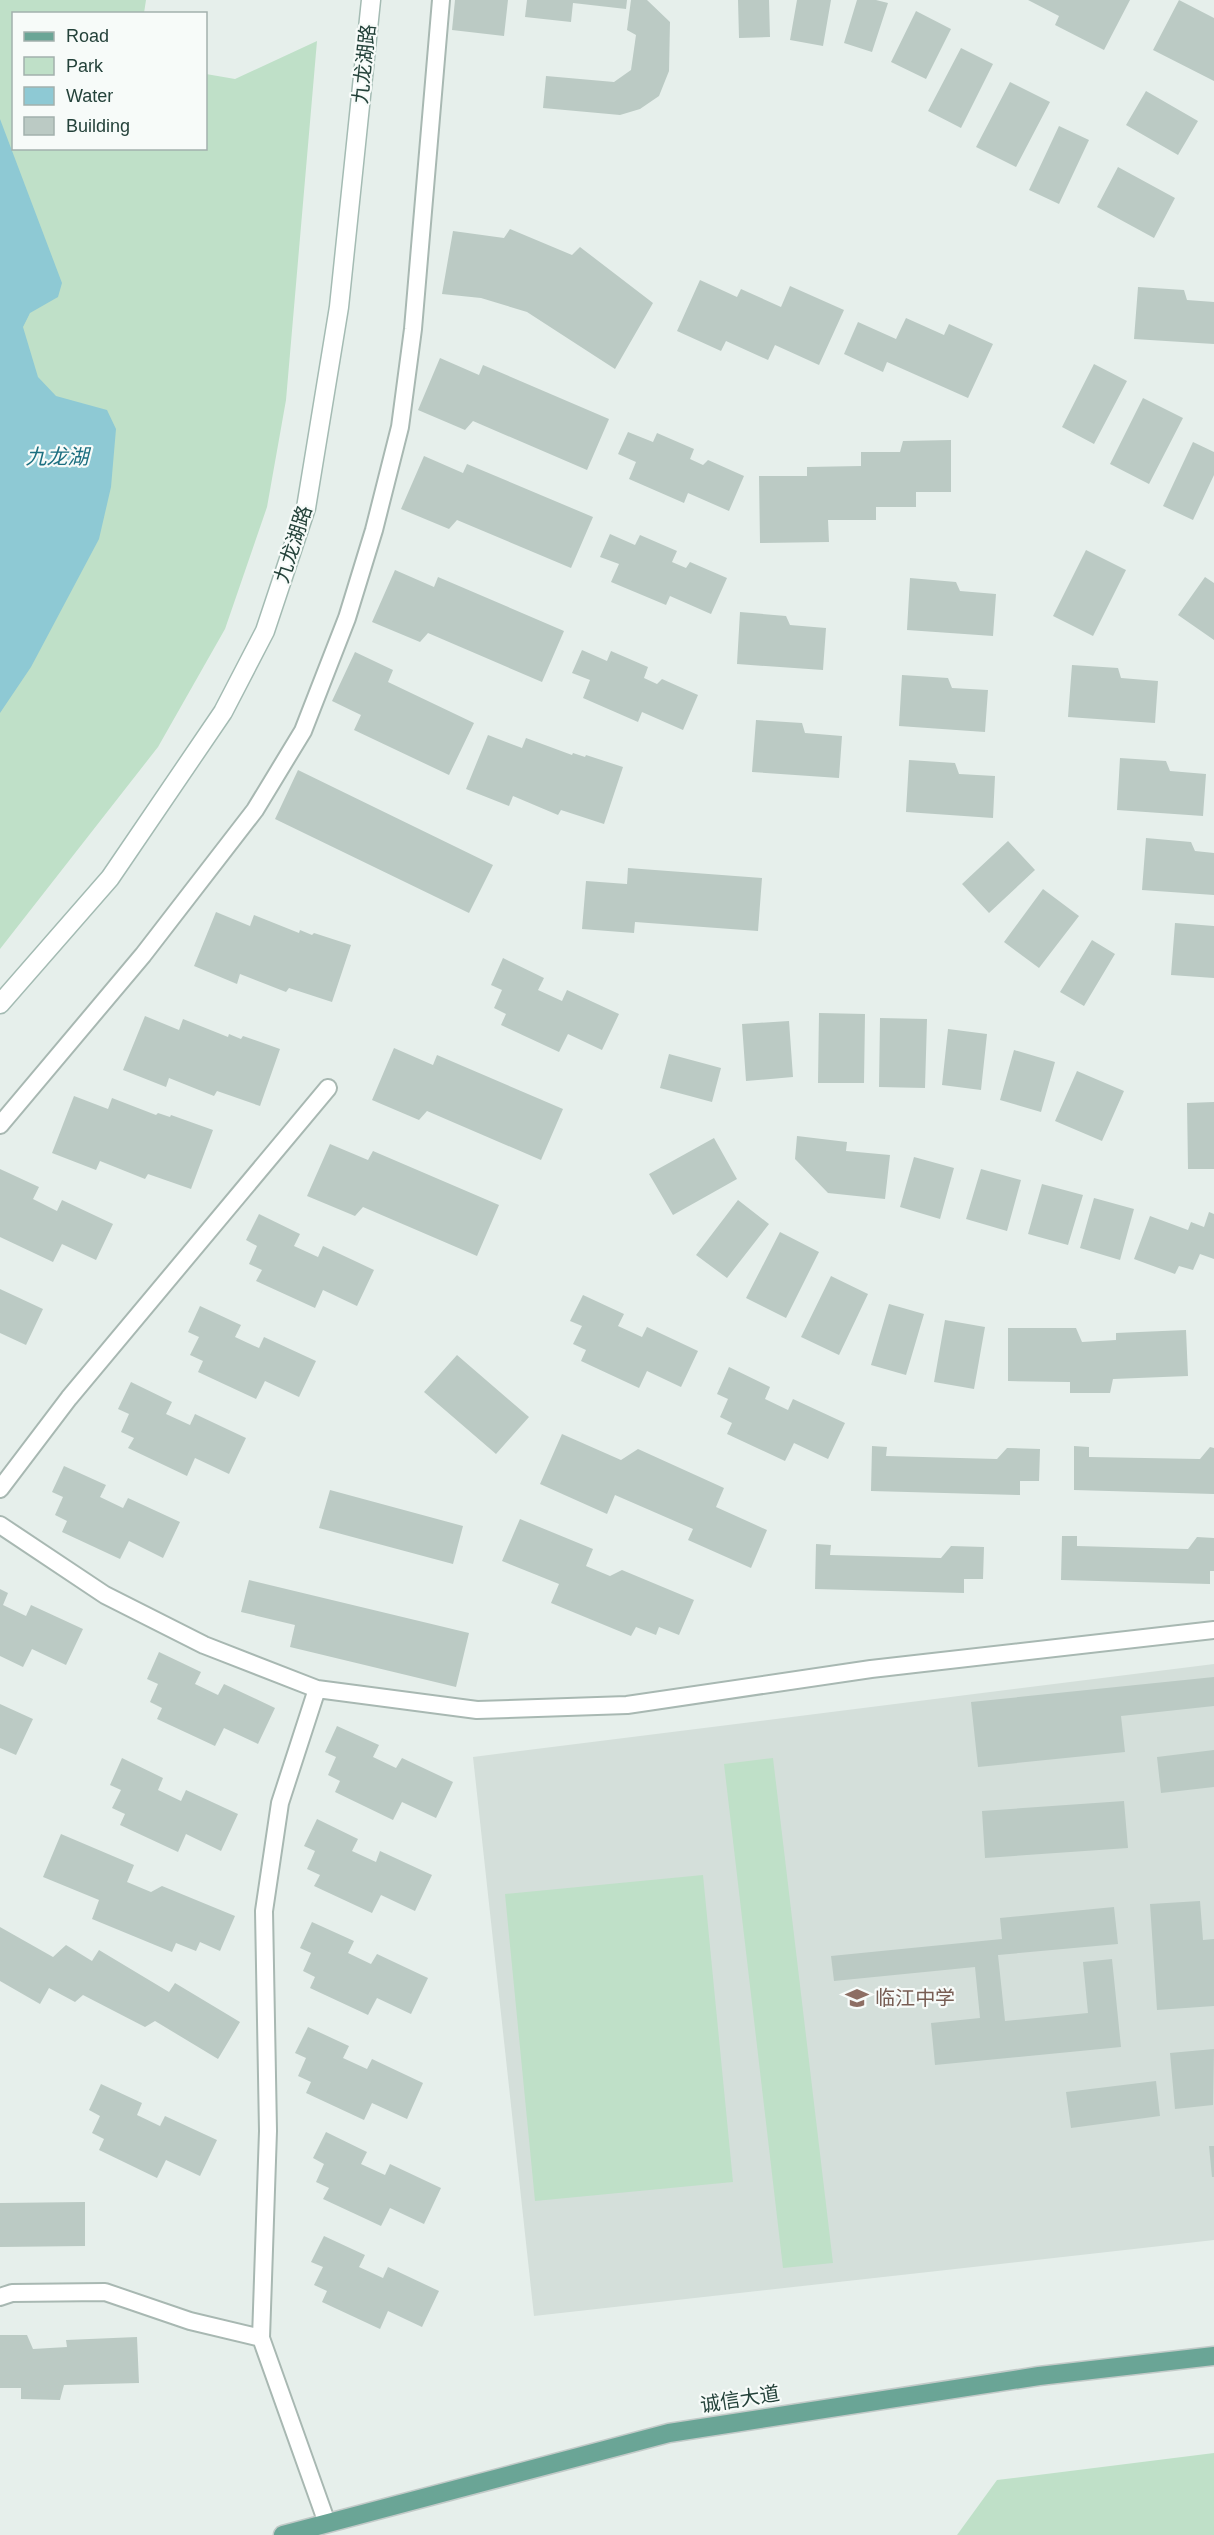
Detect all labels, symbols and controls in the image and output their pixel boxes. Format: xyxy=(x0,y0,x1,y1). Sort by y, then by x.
legend xyxy=(12,12,207,150)
street label: 九龙湖路 xyxy=(349,23,379,105)
text: Road xyxy=(66,26,109,46)
text: Park xyxy=(66,56,104,76)
text: Water xyxy=(66,86,113,106)
text: Building xyxy=(66,116,130,136)
water label: 九龙湖 xyxy=(26,445,91,468)
street label: 九龙湖路 xyxy=(270,503,316,585)
school or university icon: 临江中学 xyxy=(844,1985,870,2011)
place label: 临江中学 xyxy=(875,1987,955,2009)
street label: 诚信大道 xyxy=(699,2382,781,2416)

